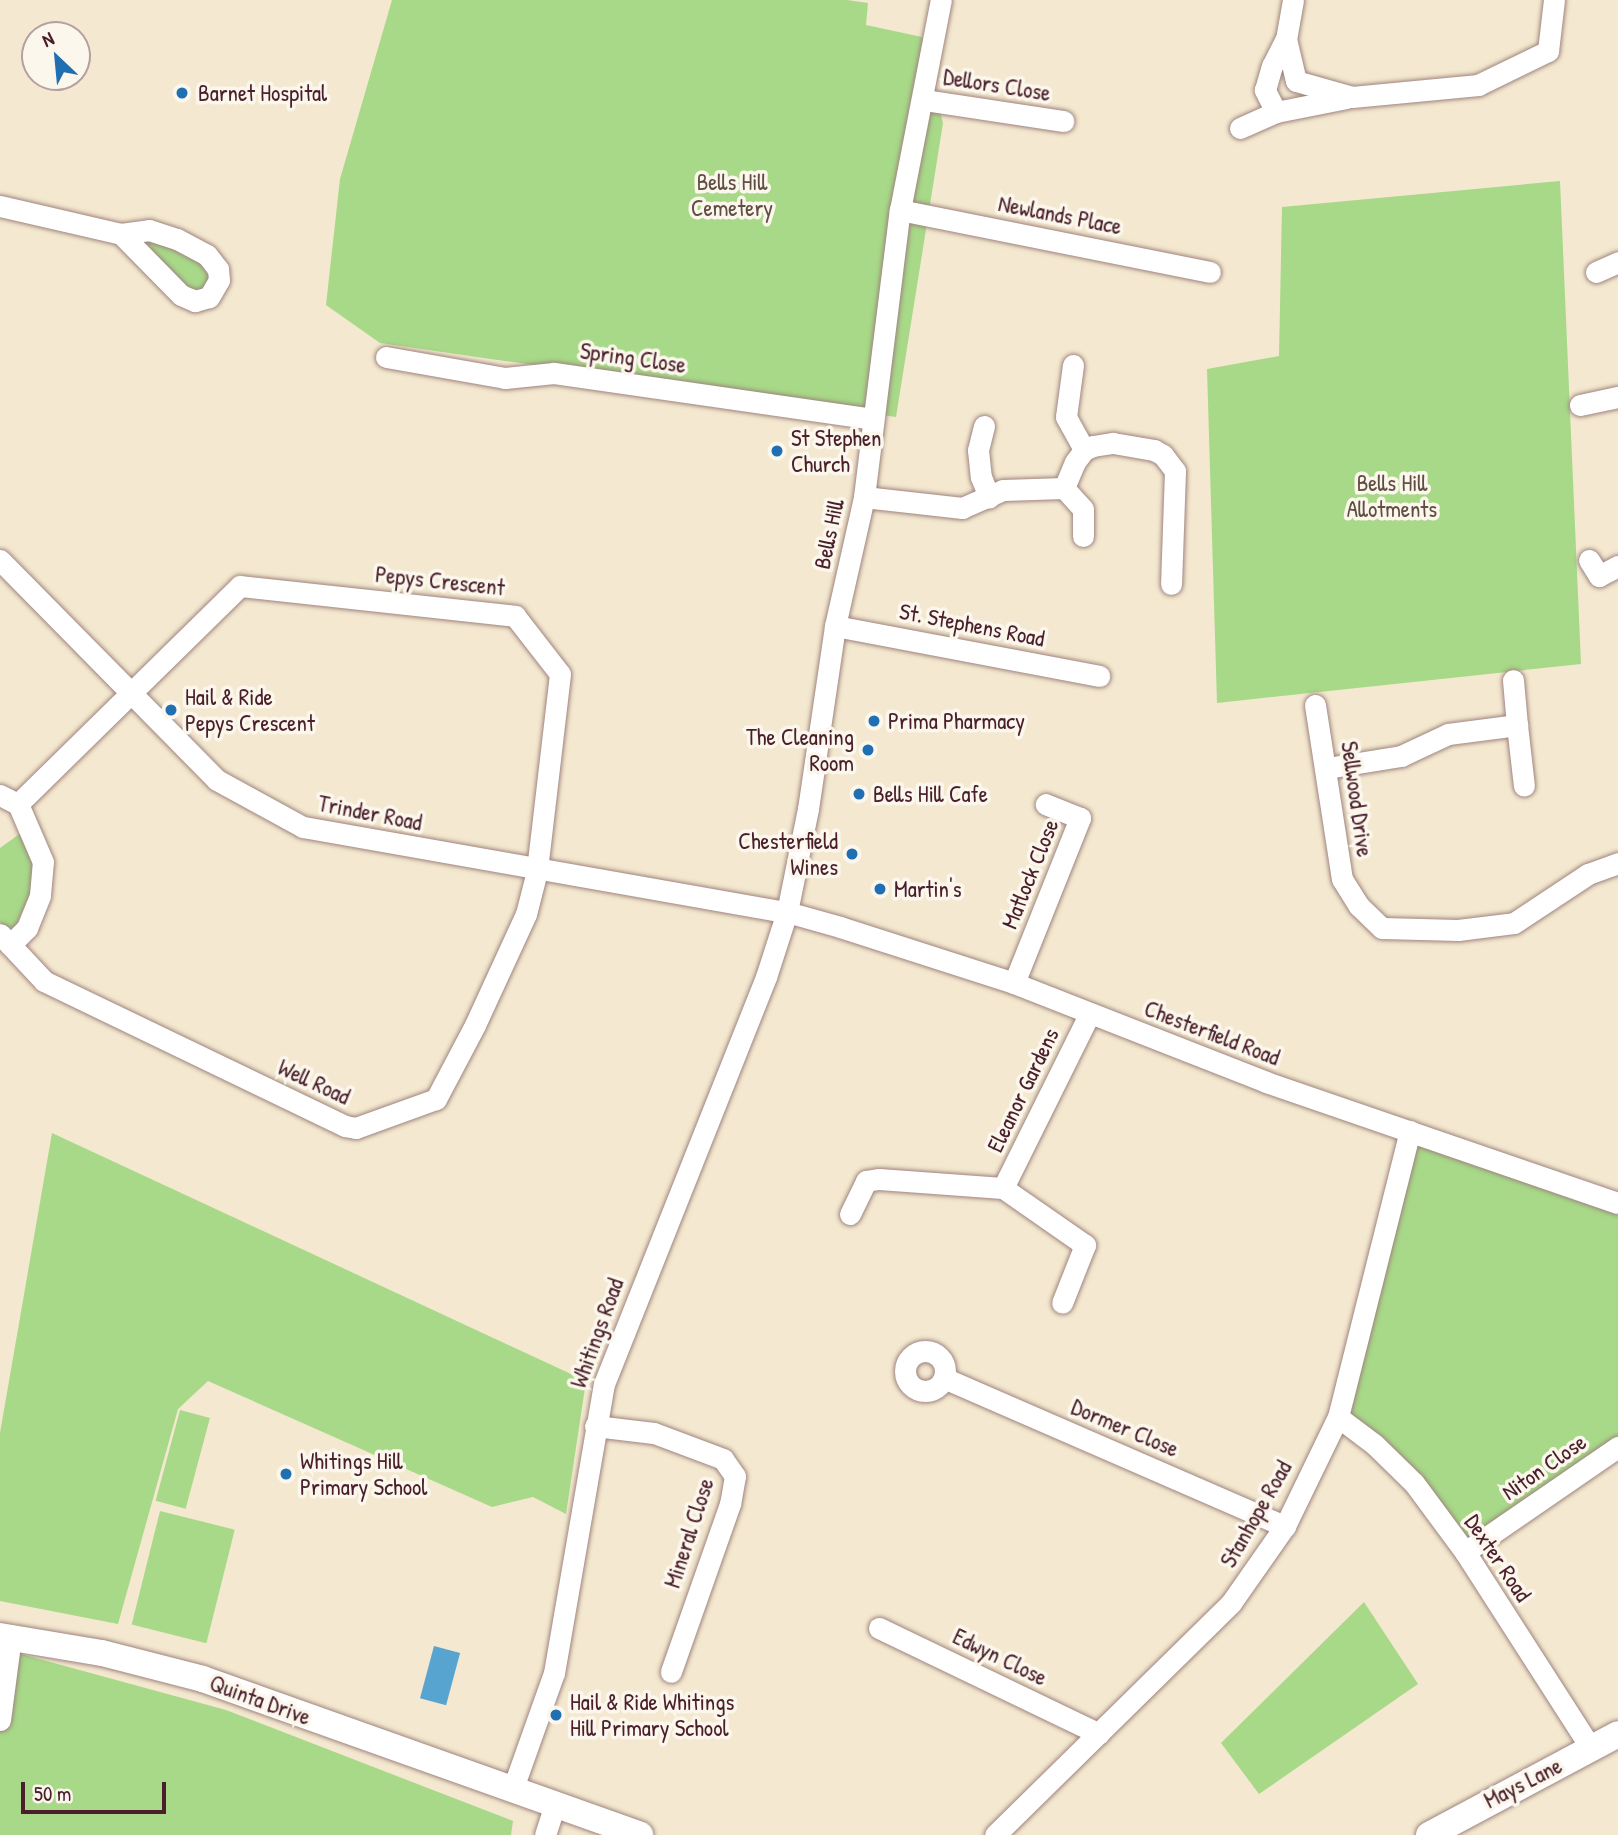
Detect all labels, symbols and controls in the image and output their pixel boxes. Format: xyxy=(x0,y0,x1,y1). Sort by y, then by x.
north arrow xyxy=(21,21,91,91)
text: N xyxy=(37,25,58,53)
street label: Dellors Close xyxy=(941,63,1053,107)
place label: Barnet Hospital xyxy=(198,79,327,107)
marker: Barnet Hospital xyxy=(172,83,192,103)
park label: Bells Hill Cemetery xyxy=(691,168,773,222)
street label: Newlands Place xyxy=(996,190,1124,240)
street label: Spring Close xyxy=(578,337,688,379)
place label: St Stephen Church xyxy=(791,424,881,478)
marker: St Stephen Church xyxy=(769,443,785,459)
park label: Bells Hill Allotments xyxy=(1347,469,1437,523)
street label: Bells Hill xyxy=(808,497,850,571)
street label: Pepys Crescent xyxy=(374,560,506,602)
street label: St. Stephens Road xyxy=(897,597,1047,653)
place label: Hail & Ride Pepys Crescent xyxy=(185,683,315,737)
marker: Hail & Ride Pepys Crescent xyxy=(163,702,179,718)
place label: Prima Pharmacy xyxy=(888,707,1025,735)
marker: Prima Pharmacy xyxy=(866,713,882,729)
place label: The Cleaning Room xyxy=(746,723,854,777)
street label: Sellwood Drive xyxy=(1335,739,1379,859)
marker: The Cleaning Room xyxy=(860,742,876,758)
place label: Bells Hill Cafe xyxy=(873,780,988,808)
marker: Bells Hill Cafe xyxy=(851,786,867,802)
street label: Trinder Road xyxy=(316,789,424,837)
street label: Matlock Close xyxy=(996,815,1064,933)
place label: Chesterfield Wines xyxy=(738,827,838,881)
marker: Chesterfield Wines xyxy=(844,846,860,862)
place label: Martin's xyxy=(894,875,962,903)
marker: Martin's xyxy=(872,881,888,897)
street label: Chesterfield Road xyxy=(1140,995,1284,1071)
street label: Eleanor Gardens xyxy=(981,1023,1065,1157)
street label: Well Road xyxy=(274,1053,354,1111)
street label: Whitings Road xyxy=(564,1274,630,1392)
street label: Dormer Close xyxy=(1067,1393,1183,1463)
street label: Niton Close xyxy=(1497,1428,1591,1506)
place label: Whitings Hill Primary School xyxy=(300,1447,427,1501)
street label: Stanhope Road xyxy=(1214,1456,1298,1572)
marker: Whitings Hill Primary School xyxy=(278,1466,294,1482)
street label: Mineral Close xyxy=(658,1475,720,1591)
street label: Dexter Road xyxy=(1459,1509,1537,1607)
street label: Edwyn Close xyxy=(948,1622,1052,1692)
street label: Quinta Drive xyxy=(206,1669,314,1731)
place label: Hail & Ride Whitings Hill Primary School xyxy=(570,1688,734,1742)
marker: Hail & Ride Whitings Hill Primary School xyxy=(548,1707,564,1723)
street label: Mays Lane xyxy=(1479,1752,1567,1814)
scale bar xyxy=(24,1769,170,1813)
text: 50 m xyxy=(34,1779,71,1808)

